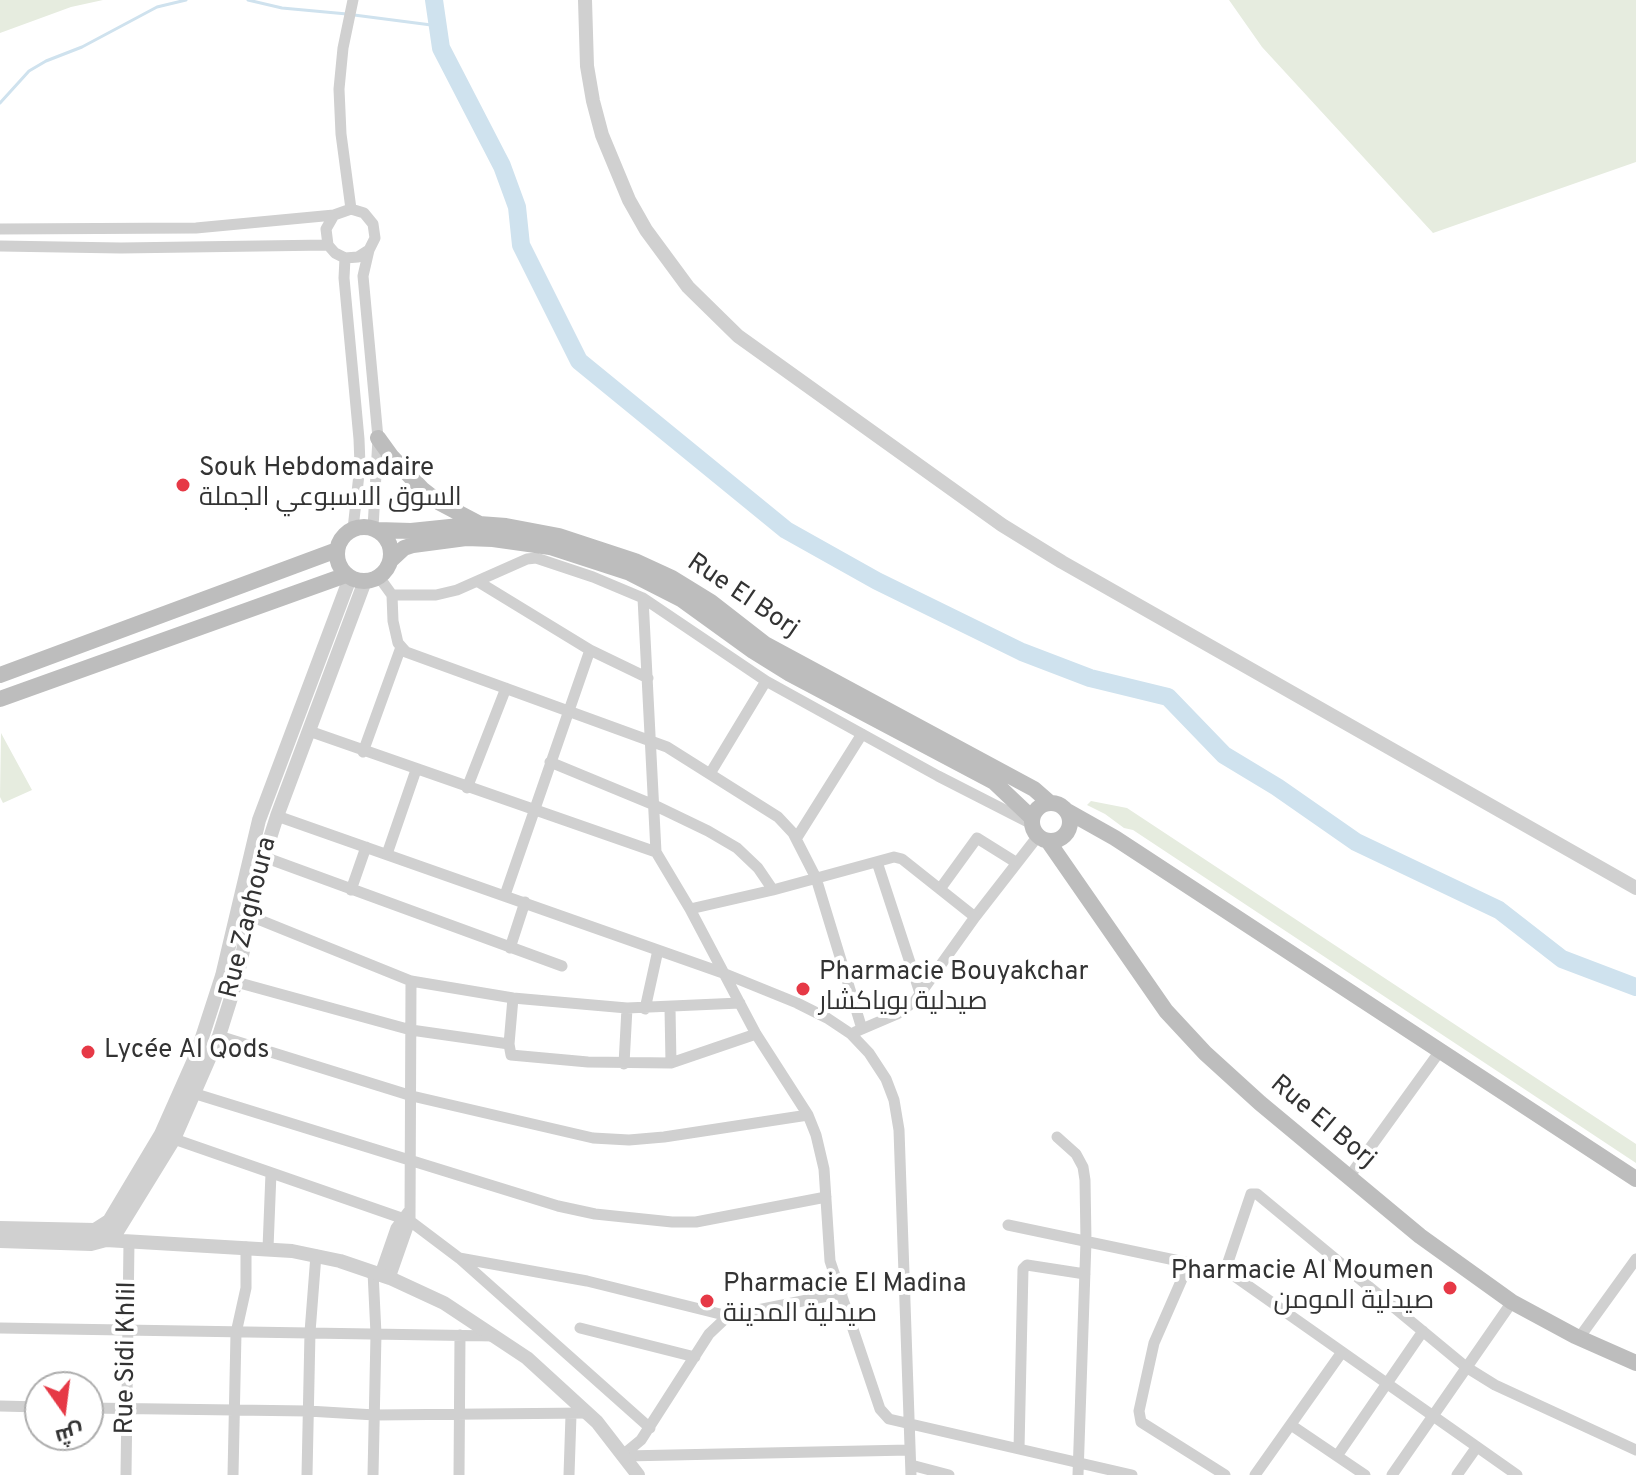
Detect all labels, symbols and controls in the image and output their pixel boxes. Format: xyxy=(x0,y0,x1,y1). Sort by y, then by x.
place label: Souk Hebdomadaire السوق الاسبوعي الجملة xyxy=(199,454,462,516)
marker: Souk Hebdomadaire السوق الاسبوعي الجملة xyxy=(174,476,192,494)
street label: Rue El Borj xyxy=(680,548,804,646)
street label: Rue Zaghoura xyxy=(215,834,285,1002)
place label: Pharmacie Bouyakchar صيدلية بوياكشار xyxy=(819,958,1089,1020)
marker: Pharmacie Bouyakchar صيدلية بوياكشار xyxy=(794,980,812,998)
place label: Lycée Al Qods xyxy=(104,1036,269,1068)
marker: Lycée Al Qods xyxy=(79,1043,97,1061)
street label: Rue El Borj xyxy=(1263,1070,1381,1176)
place label: Pharmacie Al Moumen صيدلية المومن xyxy=(1171,1257,1434,1318)
place label: Pharmacie El Madina صيدلية المدينة xyxy=(723,1270,966,1332)
marker: Pharmacie Al Moumen صيدلية المومن xyxy=(1441,1279,1459,1297)
street label: Rue Sidi Khlil xyxy=(111,1281,145,1435)
marker: Pharmacie El Madina صيدلية المدينة xyxy=(698,1292,716,1310)
north arrow xyxy=(24,1371,104,1451)
text: ش xyxy=(52,1416,86,1449)

